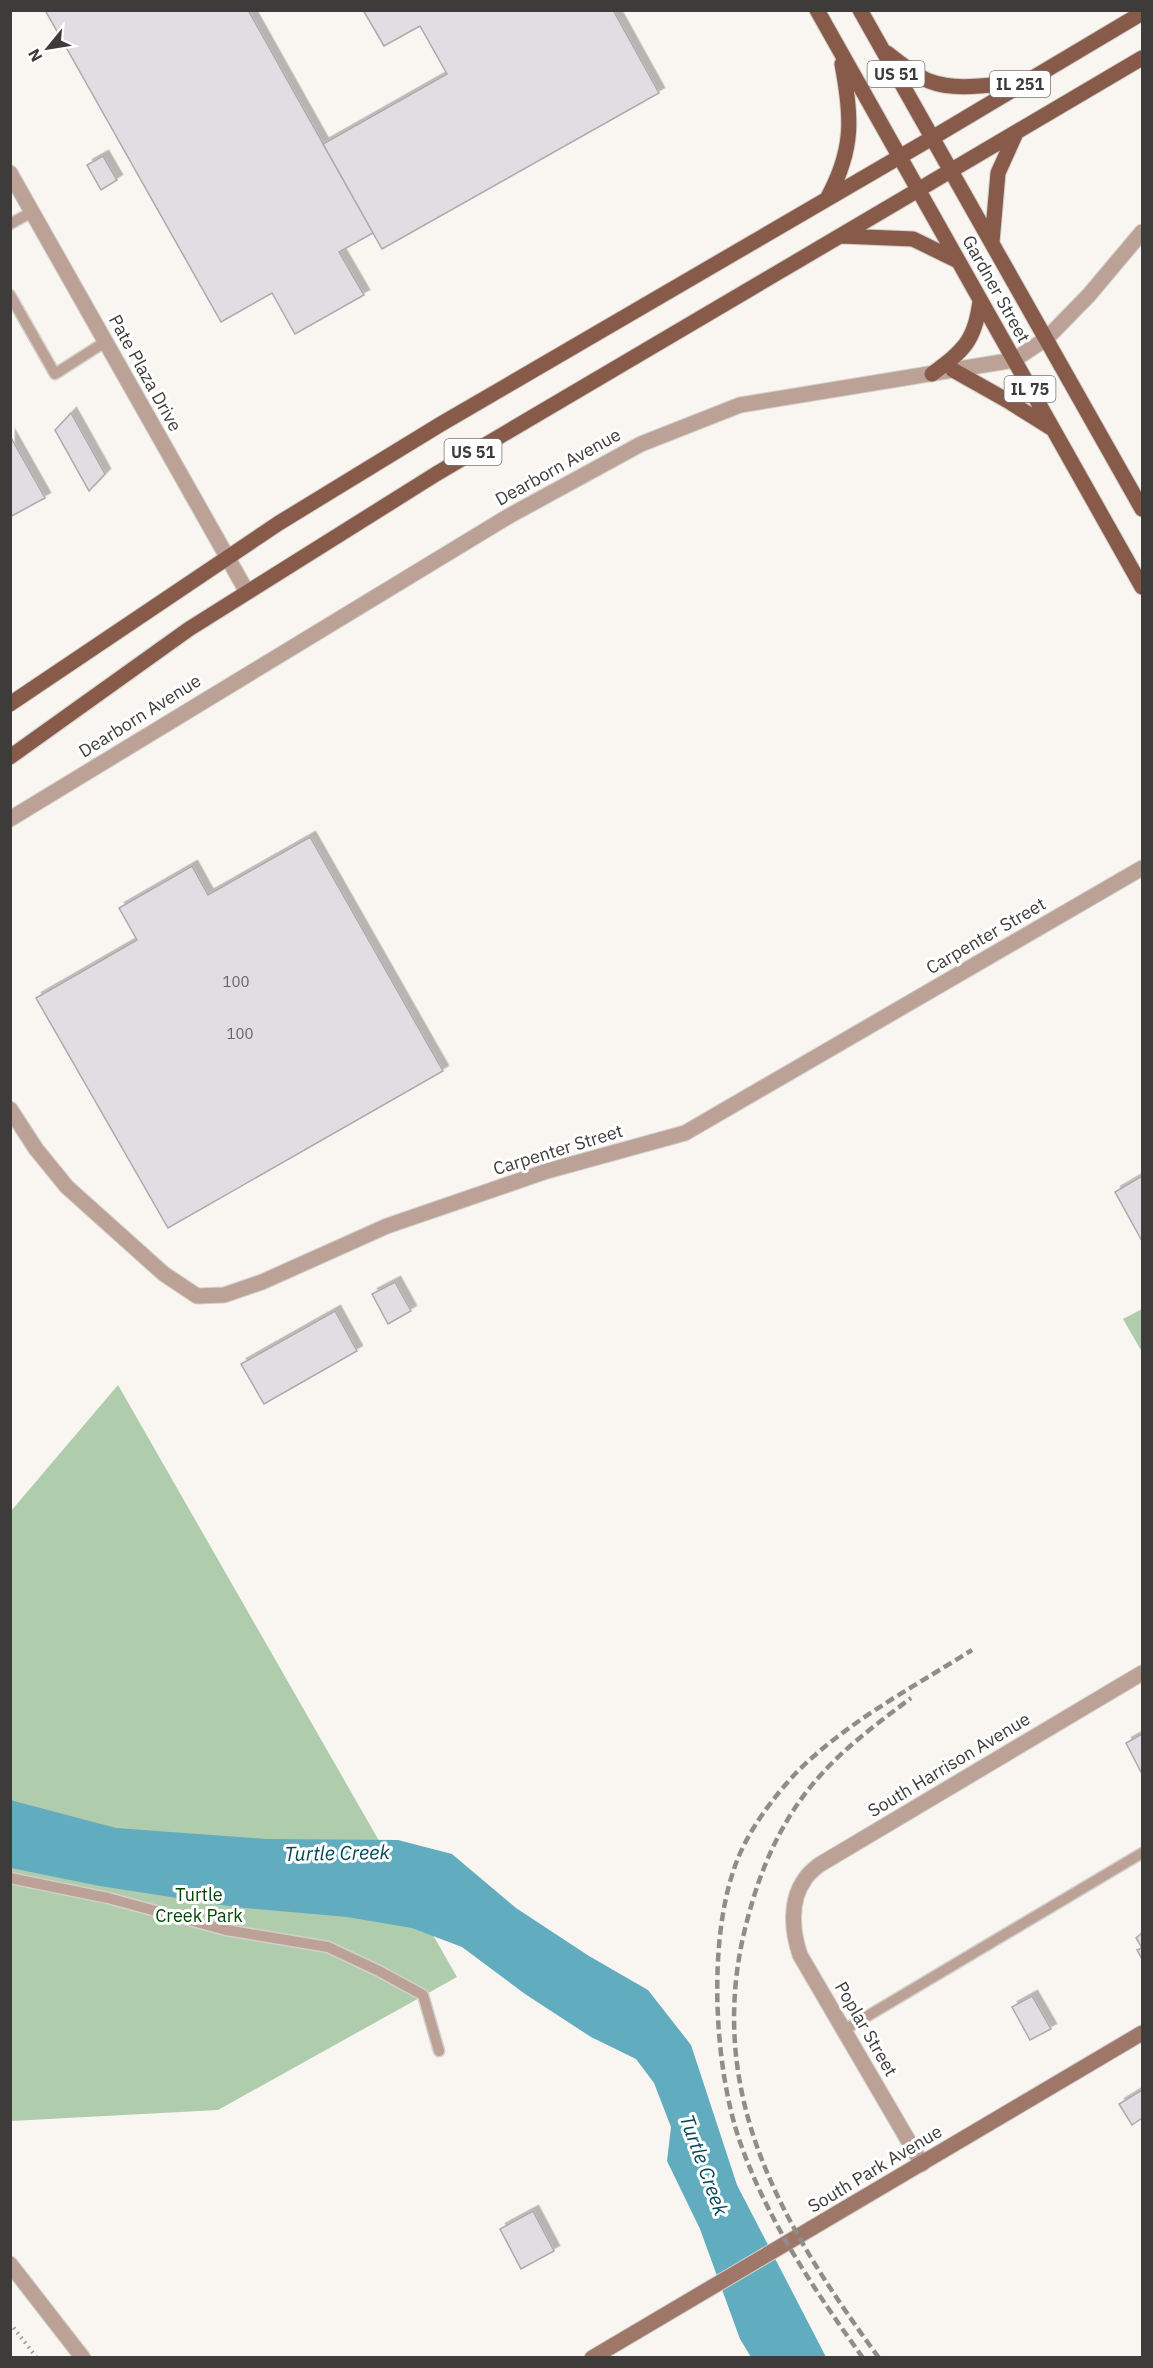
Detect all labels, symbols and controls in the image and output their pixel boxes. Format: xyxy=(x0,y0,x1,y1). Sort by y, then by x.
north arrow xyxy=(18,18,78,78)
text: N xyxy=(23,45,47,66)
road number: US 51 xyxy=(868,61,924,87)
road number: IL 251 xyxy=(990,71,1050,97)
street label: Gardner Street xyxy=(957,231,1035,347)
street label: Pate Plaza Drive xyxy=(104,310,187,435)
road number: IL 75 xyxy=(1004,376,1056,402)
street label: Dearborn Avenue xyxy=(491,423,625,511)
road number: US 51 xyxy=(444,439,502,465)
street label: Dearborn Avenue xyxy=(74,669,205,762)
street label: Carpenter Street xyxy=(922,892,1050,979)
house number: 100 xyxy=(222,972,250,991)
house number: 100 xyxy=(226,1024,254,1043)
street label: Carpenter Street xyxy=(490,1119,625,1180)
street label: South Harrison Avenue xyxy=(864,1707,1034,1822)
water label: Turtle Creek xyxy=(284,1838,391,1867)
park label: Turtle Creek Park xyxy=(155,1883,243,1927)
street label: Poplar Street xyxy=(830,1977,903,2080)
water label: Turtle Creek xyxy=(674,2111,735,2220)
street label: South Park Avenue xyxy=(804,2119,946,2218)

